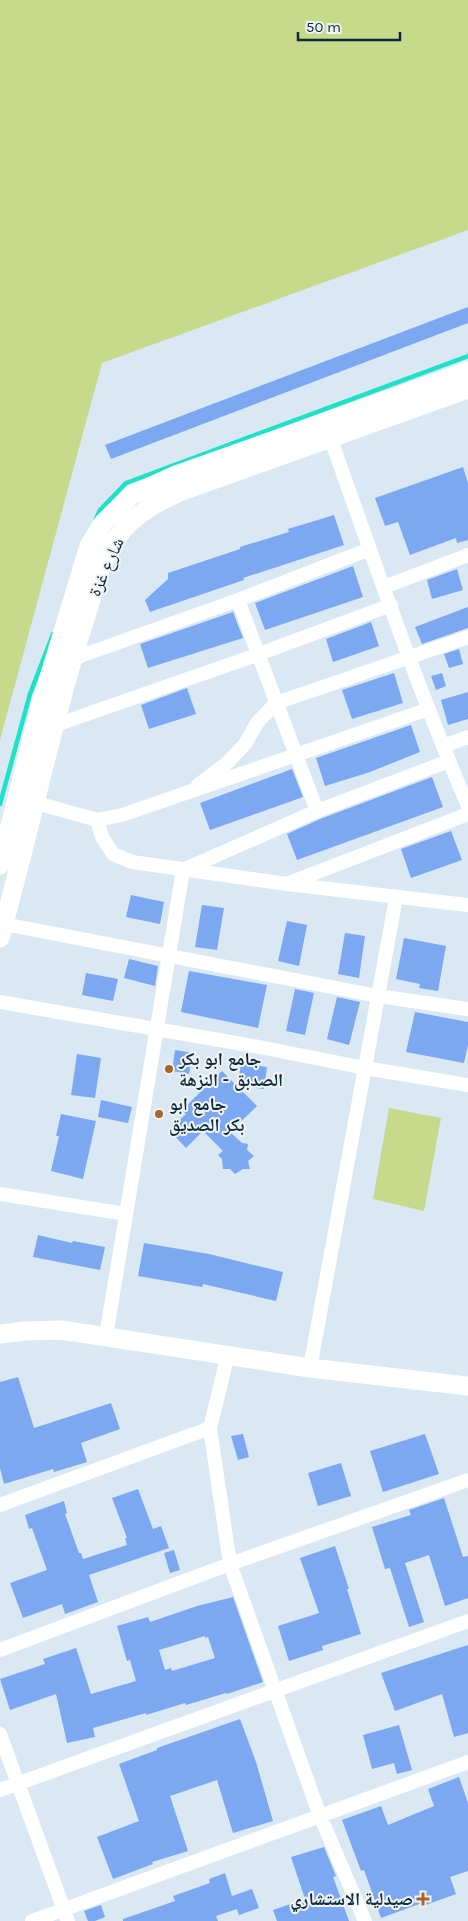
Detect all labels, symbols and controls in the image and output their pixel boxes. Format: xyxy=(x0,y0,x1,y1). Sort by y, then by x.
scale bar xyxy=(298,10,400,42)
text: 50 m xyxy=(306,18,341,36)
street label: شارع غزة xyxy=(83,534,129,600)
place label: جامع ابو بكر الصدبق - النزهة xyxy=(178,1048,283,1091)
marker: جامع ابو بكر الصدبق - النزهة xyxy=(163,1063,175,1075)
place label: جامع ابو بكر الصديق xyxy=(169,1093,245,1136)
marker: جامع ابو بكر الصديق xyxy=(153,1108,165,1120)
place label: صيدلية الاستشاري xyxy=(290,1888,413,1913)
marker: صيدلية الاستشاري xyxy=(417,1893,429,1905)

